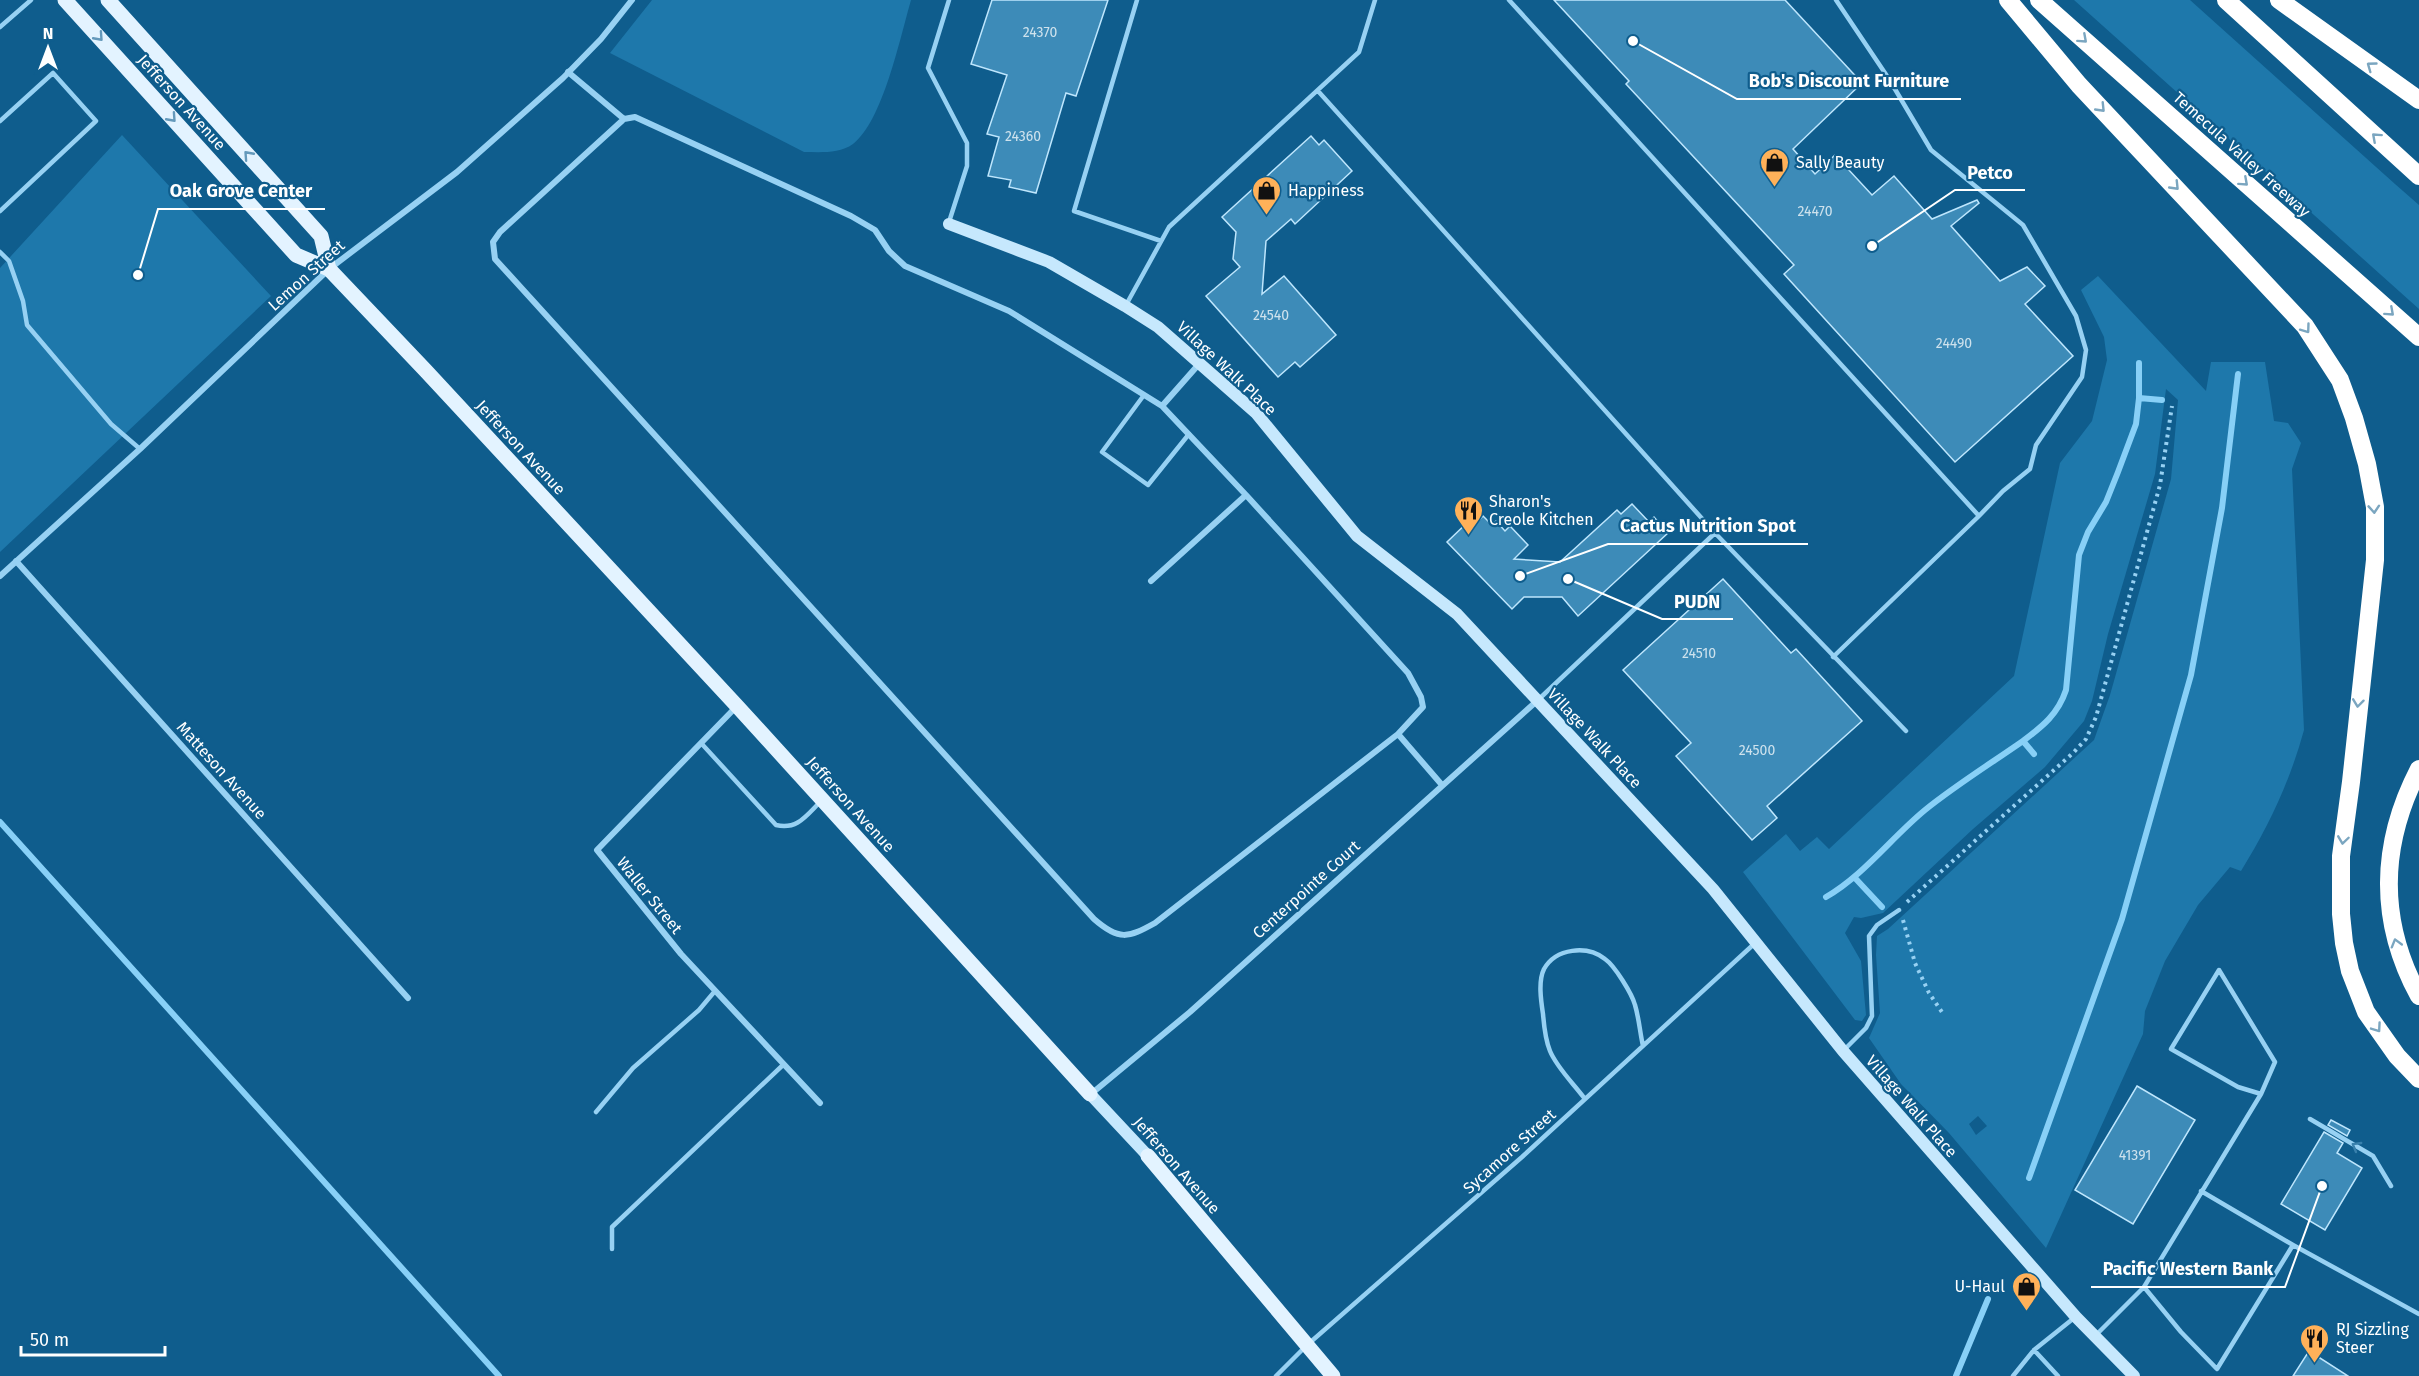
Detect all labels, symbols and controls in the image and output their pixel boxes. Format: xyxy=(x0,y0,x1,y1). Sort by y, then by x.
north arrow xyxy=(18,18,78,78)
text: N xyxy=(43,24,53,43)
house number: 24370 xyxy=(1023,24,1057,41)
one-way arrow xyxy=(92,30,103,41)
one-way arrow xyxy=(2076,32,2087,43)
street label: Jefferson Avenue xyxy=(134,51,230,154)
one-way arrow xyxy=(2367,62,2378,73)
callout: Bob's Discount Furniture xyxy=(1737,63,1961,99)
text: Bob's Discount Furniture xyxy=(1749,70,1949,92)
street label: Temecula Valley Freeway xyxy=(2169,88,2314,221)
one-way arrow xyxy=(2093,101,2104,112)
one-way arrow xyxy=(165,111,176,121)
house number: 24360 xyxy=(1005,128,1041,145)
one-way arrow xyxy=(2372,133,2383,144)
shop icon: Sally Beauty xyxy=(1759,146,1791,188)
one-way arrow xyxy=(244,152,255,162)
place label: Sally Beauty xyxy=(1796,153,1885,172)
callout: Petco xyxy=(1955,154,2025,190)
text: Petco xyxy=(1967,162,2013,184)
callout: Oak Grove Center xyxy=(158,173,325,209)
shop icon: Happiness xyxy=(1251,174,1283,216)
one-way arrow xyxy=(2238,175,2248,186)
one-way arrow xyxy=(2168,179,2179,189)
text: Oak Grove Center xyxy=(170,180,313,202)
place label: Happiness xyxy=(1288,181,1364,200)
house number: 24470 xyxy=(1798,203,1833,220)
street label: Lemon Street xyxy=(264,236,349,315)
one-way arrow xyxy=(2383,305,2394,316)
house number: 24540 xyxy=(1253,307,1289,324)
street label: Village Walk Place xyxy=(1173,317,1280,419)
one-way arrow xyxy=(2299,323,2310,334)
house number: 24490 xyxy=(1936,335,1972,352)
street label: Jefferson Avenue xyxy=(472,396,569,499)
place label: Sharon's Creole Kitchen xyxy=(1489,492,1594,529)
restaurant icon: Sharon's Creole Kitchen xyxy=(1452,494,1484,536)
one-way arrow xyxy=(2368,505,2381,514)
callout: Cactus Nutrition Spot xyxy=(1608,508,1808,544)
text: Cactus Nutrition Spot xyxy=(1620,515,1797,537)
callout: PUDN xyxy=(1662,583,1733,619)
text: PUDN xyxy=(1674,591,1720,613)
house number: 24510 xyxy=(1682,645,1716,662)
street label: Village Walk Place xyxy=(1544,685,1646,792)
one-way arrow xyxy=(2353,699,2365,708)
street label: Matteson Avenue xyxy=(173,718,270,823)
house number: 24500 xyxy=(1739,742,1775,759)
street label: Jefferson Avenue xyxy=(803,753,899,856)
one-way arrow xyxy=(2338,835,2350,845)
street label: Centerpointe Court xyxy=(1249,836,1364,942)
street label: Waller Street xyxy=(613,853,686,938)
one-way arrow xyxy=(2391,938,2403,948)
one-way arrow xyxy=(2370,1021,2381,1032)
street label: Village Walk Place xyxy=(1862,1051,1961,1161)
street label: Sycamore Street xyxy=(1459,1105,1560,1198)
street label: Jefferson Avenue xyxy=(1129,1113,1224,1218)
one-way arrow xyxy=(2352,1142,2362,1153)
house number: 41391 xyxy=(2119,1147,2151,1164)
callout: Pacific Western Bank xyxy=(2091,1251,2285,1287)
text: Pacific Western Bank xyxy=(2103,1258,2274,1280)
shop icon: U-Haul xyxy=(2010,1270,2042,1312)
place label: U-Haul xyxy=(1954,1277,2005,1296)
scale bar xyxy=(21,1319,165,1357)
place label: RJ Sizzling Steer xyxy=(2336,1320,2409,1357)
restaurant icon: RJ Sizzling Steer xyxy=(2299,1322,2331,1364)
text: 50 m xyxy=(30,1329,69,1351)

